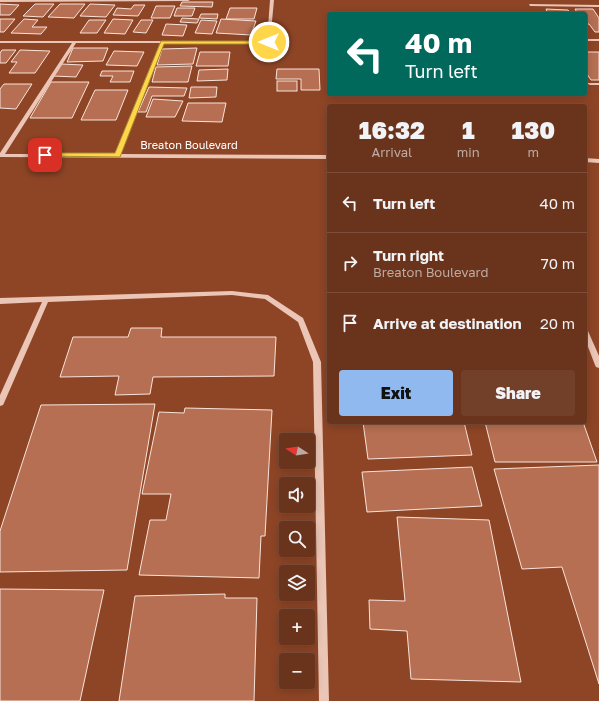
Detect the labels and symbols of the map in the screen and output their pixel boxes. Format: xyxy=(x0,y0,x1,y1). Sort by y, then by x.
position arrow xyxy=(248,21,290,63)
pin xyxy=(28,138,62,172)
street label: Breaton Boulevard xyxy=(140,138,238,151)
north arrow xyxy=(279,433,315,469)

